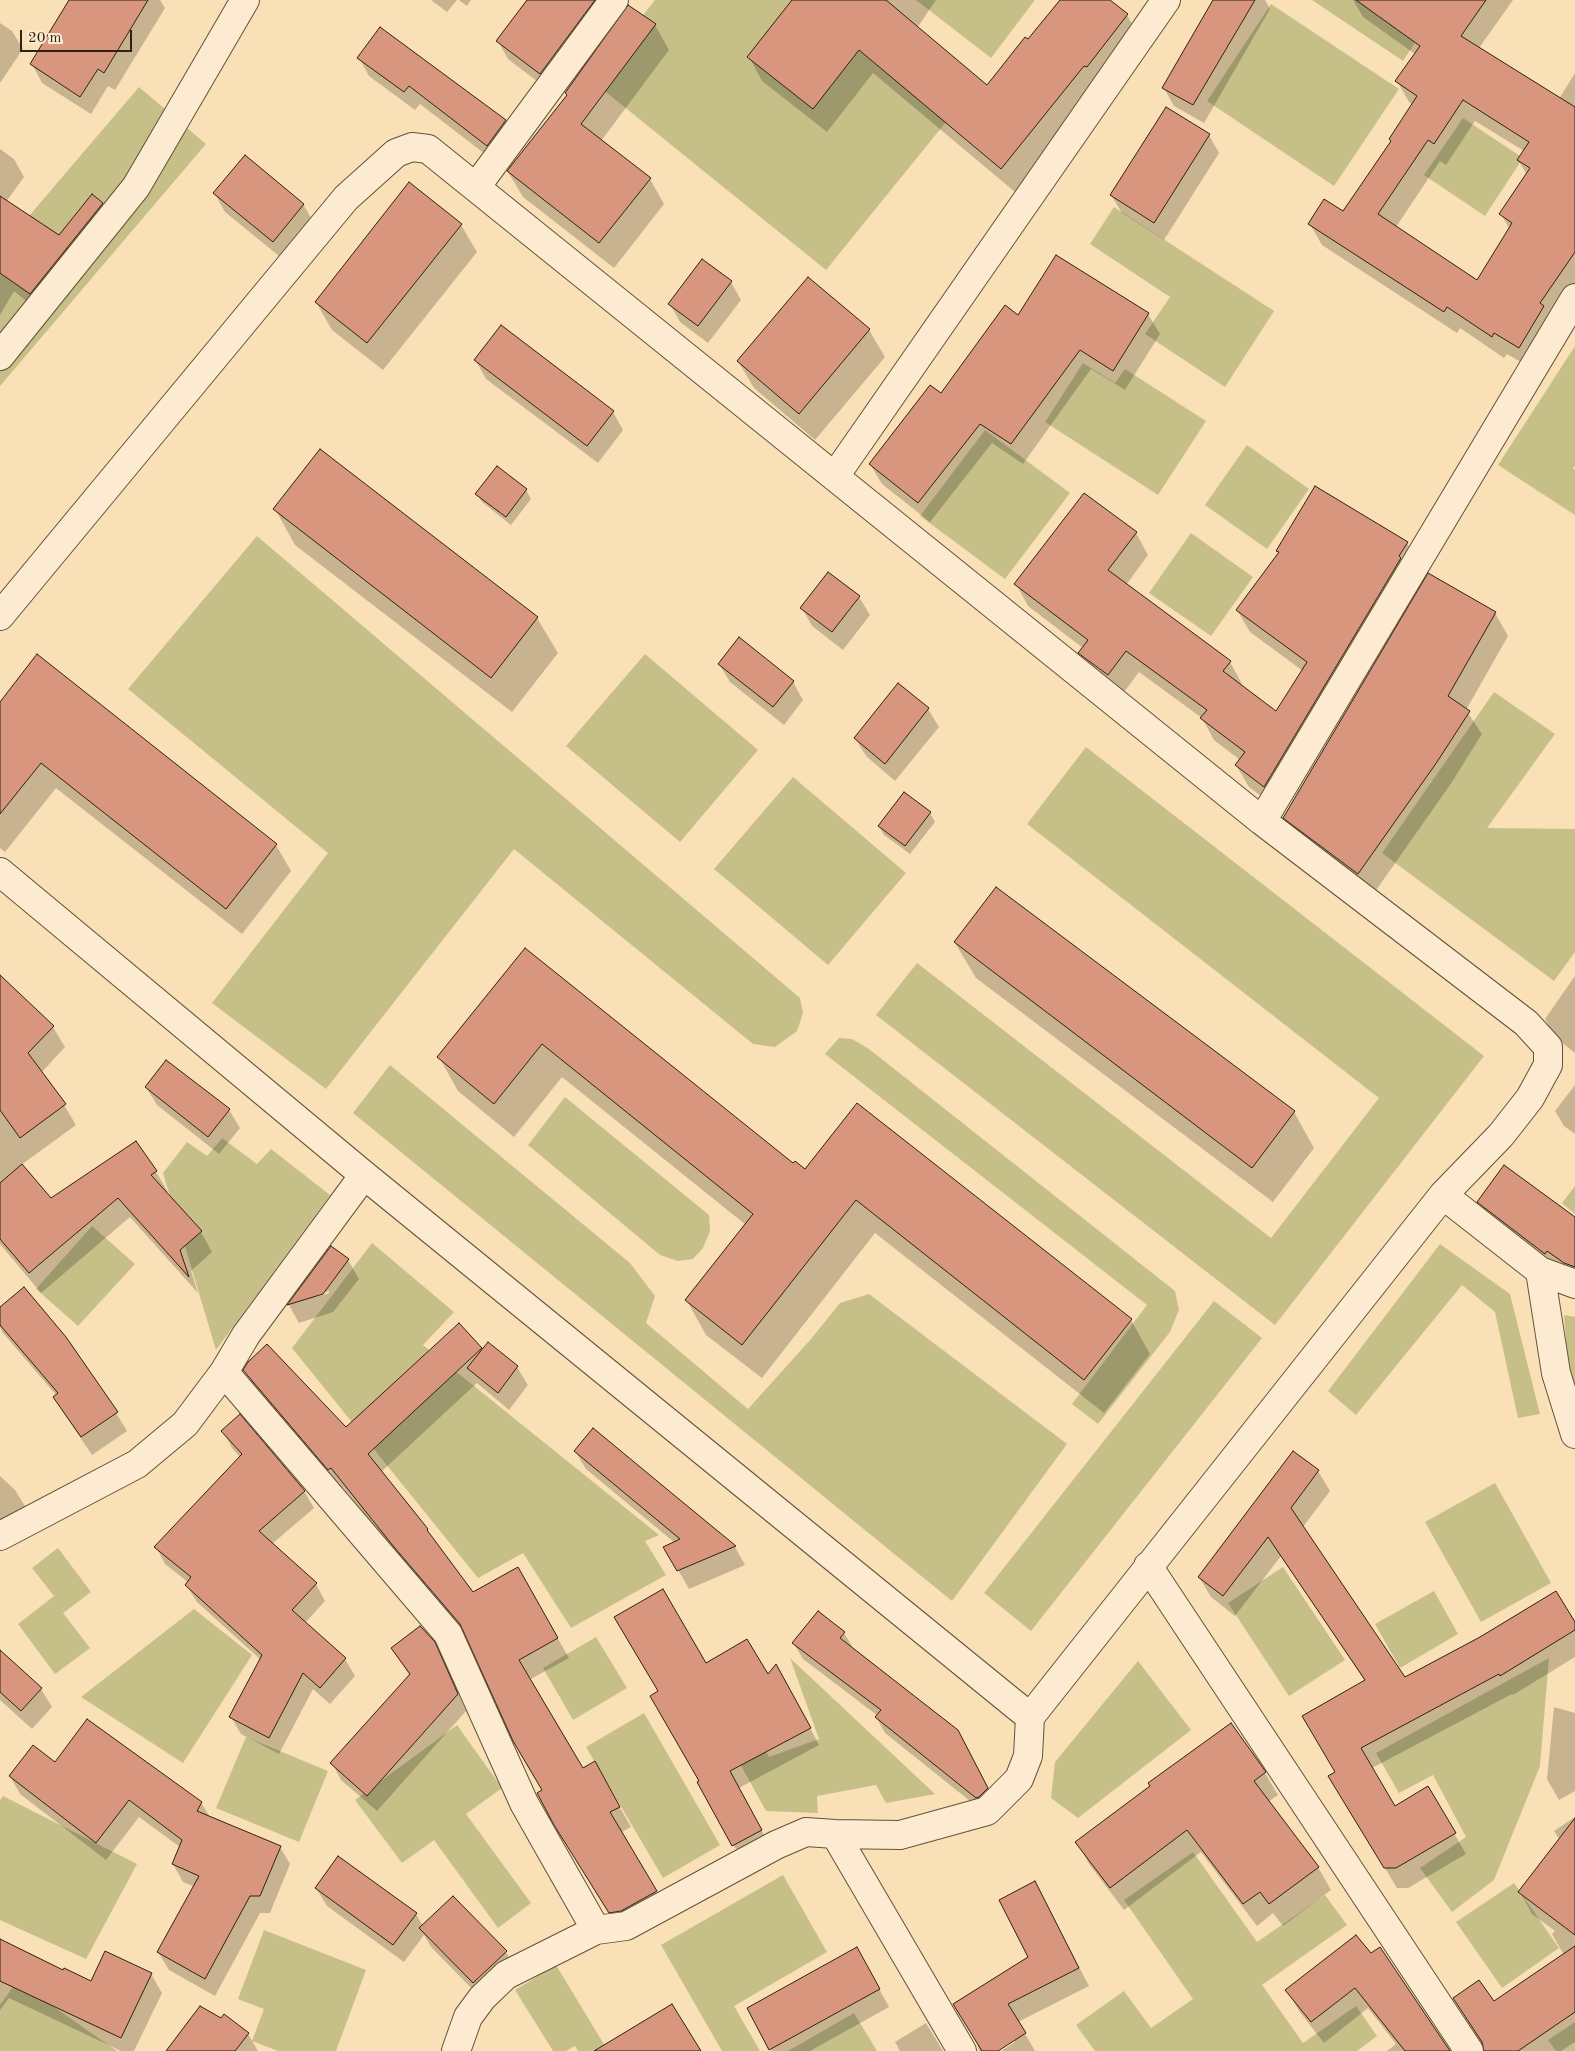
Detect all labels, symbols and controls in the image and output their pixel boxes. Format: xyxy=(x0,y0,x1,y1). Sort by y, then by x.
scale bar xyxy=(22,20,135,52)
text: 20 m xyxy=(28,31,62,46)

